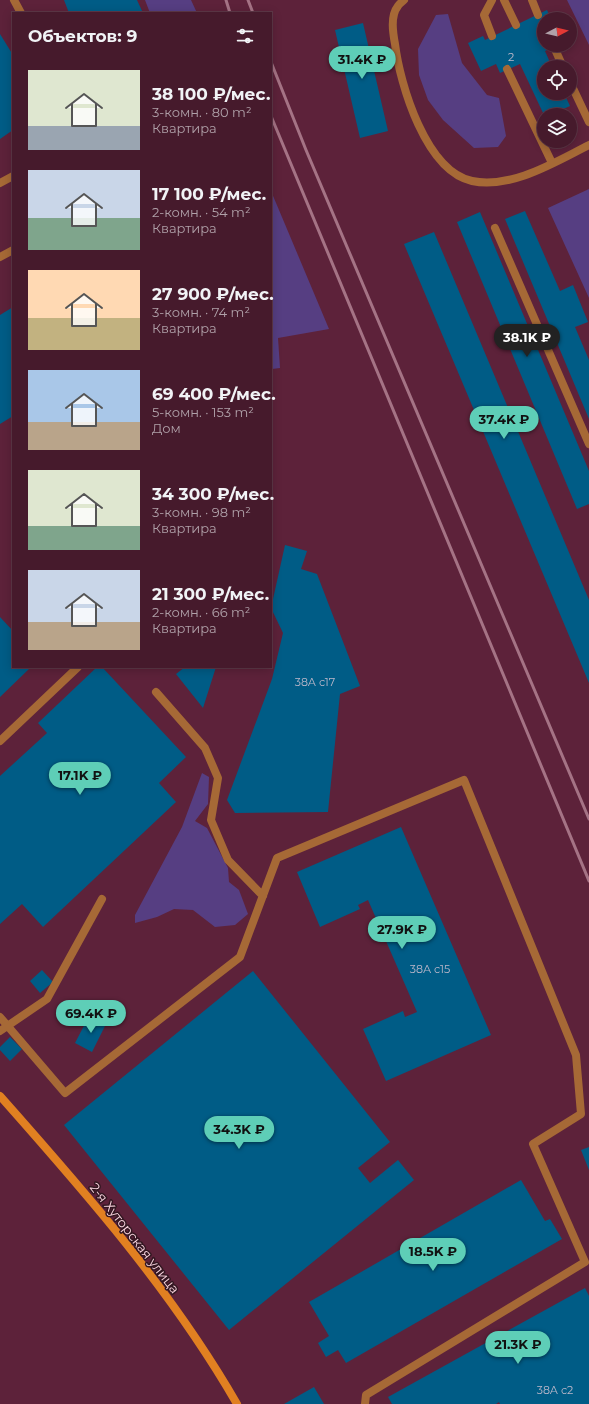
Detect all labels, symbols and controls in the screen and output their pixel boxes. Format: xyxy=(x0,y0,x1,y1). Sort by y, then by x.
north arrow xyxy=(537,12,577,52)
map controls xyxy=(537,12,577,148)
icon: filters xyxy=(234,25,256,47)
text: Объектов: 9 xyxy=(28,26,137,46)
pin: 31.4K ₽ xyxy=(325,46,399,80)
house number: 2 xyxy=(508,50,514,64)
text: 31.4K ₽ xyxy=(338,51,386,67)
button: locate xyxy=(537,60,577,100)
text: 38 100 ₽/мес. xyxy=(152,84,270,104)
icon: home xyxy=(60,86,108,134)
text: 3-комн. · 80 m² xyxy=(152,104,251,120)
button: layers xyxy=(537,108,577,148)
text: Квартира xyxy=(152,120,217,136)
text: 17 100 ₽/мес. xyxy=(152,184,266,204)
icon: home xyxy=(60,186,108,234)
text: 2-комн. · 54 m² xyxy=(152,204,250,220)
text: Квартира xyxy=(152,220,217,236)
text: 27 900 ₽/мес. xyxy=(152,284,274,304)
icon: home xyxy=(60,286,108,334)
text: 3-комн. · 74 m² xyxy=(152,304,250,320)
text: Квартира xyxy=(152,320,217,336)
pin: 38.1K ₽ xyxy=(490,324,564,358)
text: 38.1K ₽ xyxy=(503,329,551,345)
text: 69 400 ₽/мес. xyxy=(152,384,276,404)
icon: home xyxy=(60,386,108,434)
text: 5-комн. · 153 m² xyxy=(152,404,254,420)
pin: 37.4K ₽ xyxy=(467,406,541,440)
text: 37.4K ₽ xyxy=(479,411,529,427)
text: Дом xyxy=(152,420,181,436)
text: 34 300 ₽/мес. xyxy=(152,484,274,504)
icon: home xyxy=(60,486,108,534)
text: 3-комн. · 98 m² xyxy=(152,504,251,520)
text: Квартира xyxy=(152,520,217,536)
text: 21 300 ₽/мес. xyxy=(152,584,269,604)
icon: home xyxy=(60,586,108,634)
text: 2-комн. · 66 m² xyxy=(152,604,250,620)
text: Квартира xyxy=(152,620,217,636)
house number: 38А с17 xyxy=(295,675,335,689)
pin: 17.1K ₽ xyxy=(43,762,117,796)
text: 17.1K ₽ xyxy=(58,767,102,783)
pin: 27.9K ₽ xyxy=(365,916,439,950)
text: 27.9K ₽ xyxy=(377,921,427,937)
house number: 38А с15 xyxy=(410,962,450,976)
pin: 69.4K ₽ xyxy=(54,1000,128,1034)
text: 69.4K ₽ xyxy=(65,1005,117,1021)
pin: 34.3K ₽ xyxy=(202,1116,276,1150)
text: 34.3K ₽ xyxy=(213,1121,265,1137)
street label: 2-я Хуторская улица xyxy=(87,1180,183,1296)
pin: 18.5K ₽ xyxy=(396,1238,470,1272)
text: 18.5K ₽ xyxy=(409,1243,457,1259)
pin: 21.3K ₽ xyxy=(481,1331,555,1365)
text: 21.3K ₽ xyxy=(494,1336,542,1352)
house number: 38А с2 xyxy=(537,1383,573,1397)

